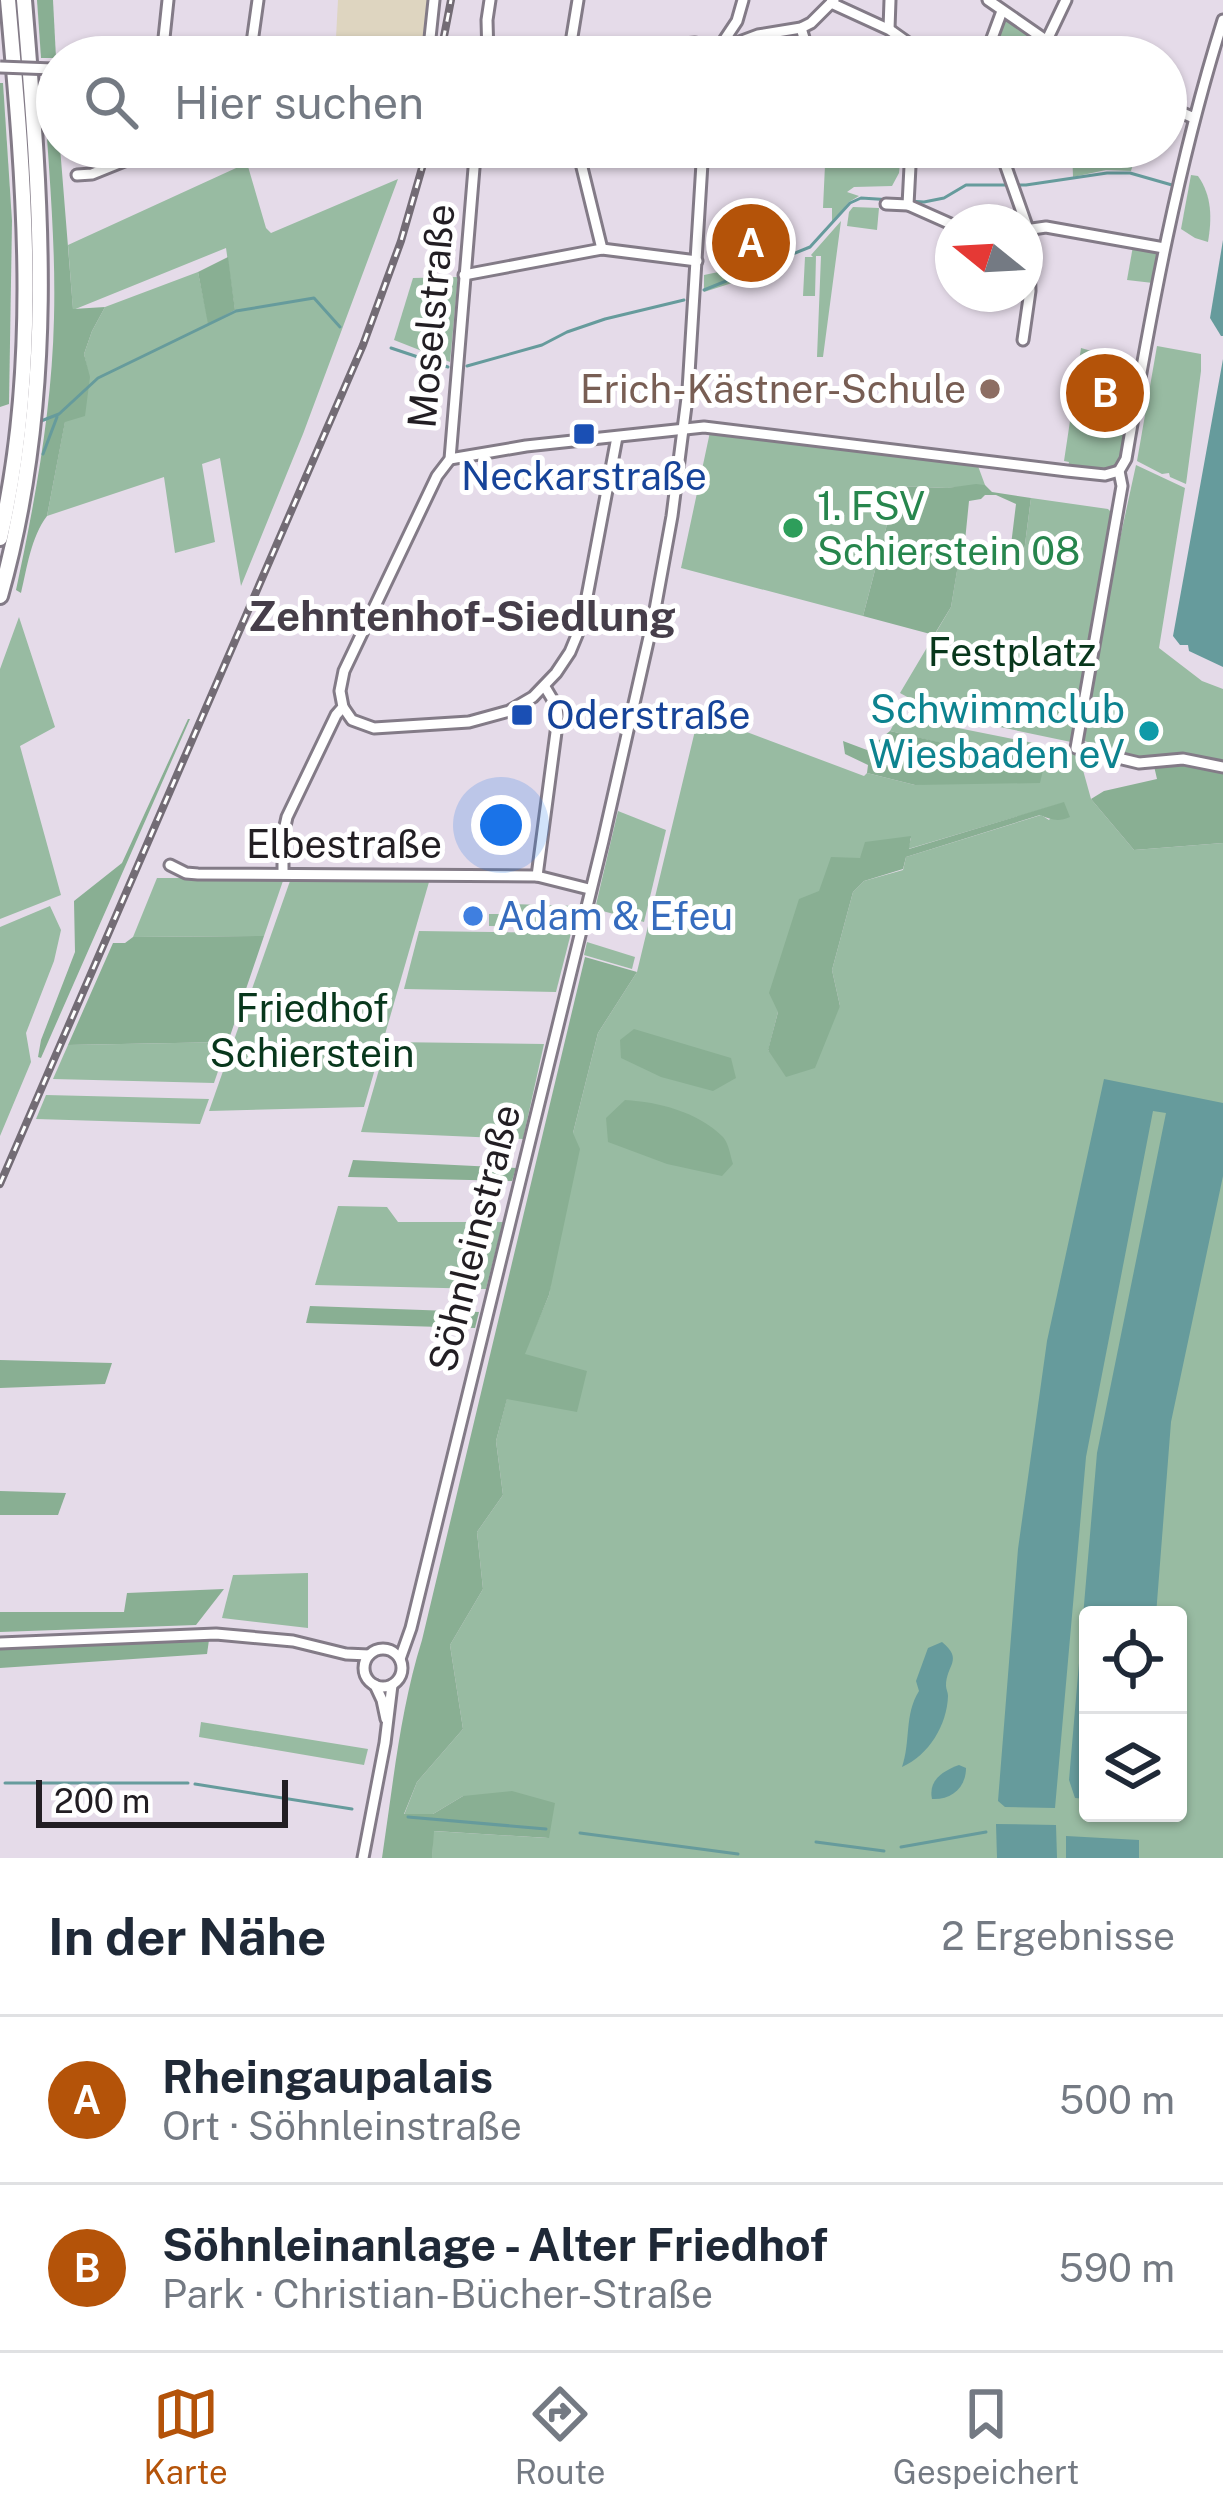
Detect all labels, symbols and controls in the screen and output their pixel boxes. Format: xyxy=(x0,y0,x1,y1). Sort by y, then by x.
search box xyxy=(36,36,1187,168)
icon: search xyxy=(78,69,144,135)
text: Hier suchen xyxy=(174,76,424,129)
pin: A xyxy=(712,198,790,288)
street label: Moselstraße xyxy=(398,202,464,430)
north arrow xyxy=(935,204,1043,312)
pin: B xyxy=(1066,348,1144,438)
place label: Erich-Kästner-Schule xyxy=(580,366,966,412)
marker: Erich-Kästner-Schule xyxy=(977,376,1003,402)
marker: Neckarstraße xyxy=(571,421,597,447)
place label: Neckarstraße xyxy=(461,453,707,499)
place label: 1. FSV Schierstein 08 xyxy=(817,483,1080,574)
marker: 1. FSV Schierstein 08 xyxy=(780,515,806,541)
district label: Zehntenhof-Siedlung xyxy=(248,591,676,640)
park label: Festplatz xyxy=(928,629,1096,675)
place label: Schwimmclub Wiesbaden eV xyxy=(868,686,1125,777)
place label: Oderstraße xyxy=(546,692,751,738)
marker: Oderstraße xyxy=(509,702,535,728)
marker: Schwimmclub Wiesbaden eV xyxy=(1136,718,1162,744)
your location xyxy=(471,795,531,855)
street label: Elbestraße xyxy=(246,821,442,867)
place label: Adam & Efeu xyxy=(497,893,733,939)
marker: Adam & Efeu xyxy=(460,903,486,929)
park label: Friedhof Schierstein xyxy=(210,985,414,1076)
street label: Söhnleinstraße xyxy=(419,1100,529,1376)
map controls xyxy=(1079,1606,1187,1822)
button: locate xyxy=(1079,1606,1187,1714)
button: layers xyxy=(1079,1714,1187,1822)
scale bar xyxy=(36,1774,288,1827)
text: 200 m xyxy=(54,1782,150,1820)
text: In der Nähe xyxy=(48,1907,326,1966)
text: 2 Ergebnisse xyxy=(941,1913,1175,1959)
text: Rheingaupalais xyxy=(162,2050,493,2103)
text: A xyxy=(73,2077,101,2123)
text: 500 m xyxy=(1059,2077,1175,2123)
text: Ort · Söhnleinstraße xyxy=(162,2103,522,2149)
text: Söhnleinanlage - Alter Friedhof xyxy=(162,2218,828,2271)
text: B xyxy=(74,2245,100,2291)
text: 590 m xyxy=(1059,2245,1175,2291)
text: Park · Christian-Bücher-Straße xyxy=(162,2271,713,2317)
tab: Karte xyxy=(144,2381,228,2491)
tab: Route xyxy=(515,2381,605,2491)
tab: Gespeichert xyxy=(893,2381,1079,2491)

